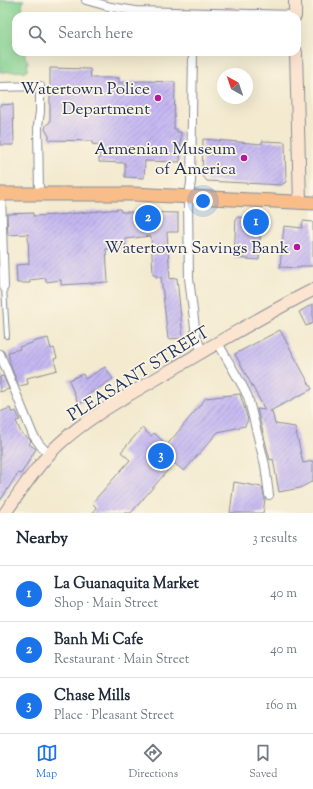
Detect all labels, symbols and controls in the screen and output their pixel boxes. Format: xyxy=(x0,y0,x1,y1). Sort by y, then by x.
search box xyxy=(12,12,301,56)
icon: search xyxy=(26,23,48,45)
text: Search here xyxy=(58,24,133,45)
north arrow xyxy=(217,68,253,104)
place label: Watertown Police Department xyxy=(20,78,150,122)
marker: Watertown Police Department xyxy=(153,93,163,103)
place label: Armenian Museum of America xyxy=(94,138,236,182)
marker: Armenian Museum of America xyxy=(239,153,249,163)
your location xyxy=(193,191,213,211)
pin: 2 xyxy=(135,203,161,233)
pin: 1 xyxy=(243,207,269,237)
place label: Watertown Savings Bank xyxy=(105,237,289,261)
marker: Watertown Savings Bank xyxy=(292,242,302,252)
street label: PLEASANT STREET xyxy=(64,321,215,428)
pin: 3 xyxy=(148,441,174,471)
text: Nearby xyxy=(16,527,68,551)
text: 3 results xyxy=(252,530,297,548)
text: La Guanaquita Market xyxy=(54,574,199,595)
text: 1 xyxy=(27,585,31,603)
text: 40 m xyxy=(270,585,297,603)
text: Shop · Main Street xyxy=(54,595,158,613)
text: Banh Mi Cafe xyxy=(54,630,143,651)
text: 2 xyxy=(26,641,32,659)
text: 40 m xyxy=(270,641,297,659)
text: Restaurant · Main Street xyxy=(54,651,189,669)
text: Chase Mills xyxy=(54,686,130,707)
text: 3 xyxy=(26,697,32,715)
text: 160 m xyxy=(266,697,297,715)
text: Place · Pleasant Street xyxy=(54,707,174,725)
tab: Map xyxy=(36,742,58,782)
tab: Directions xyxy=(129,742,178,782)
tab: Saved xyxy=(249,742,277,782)

